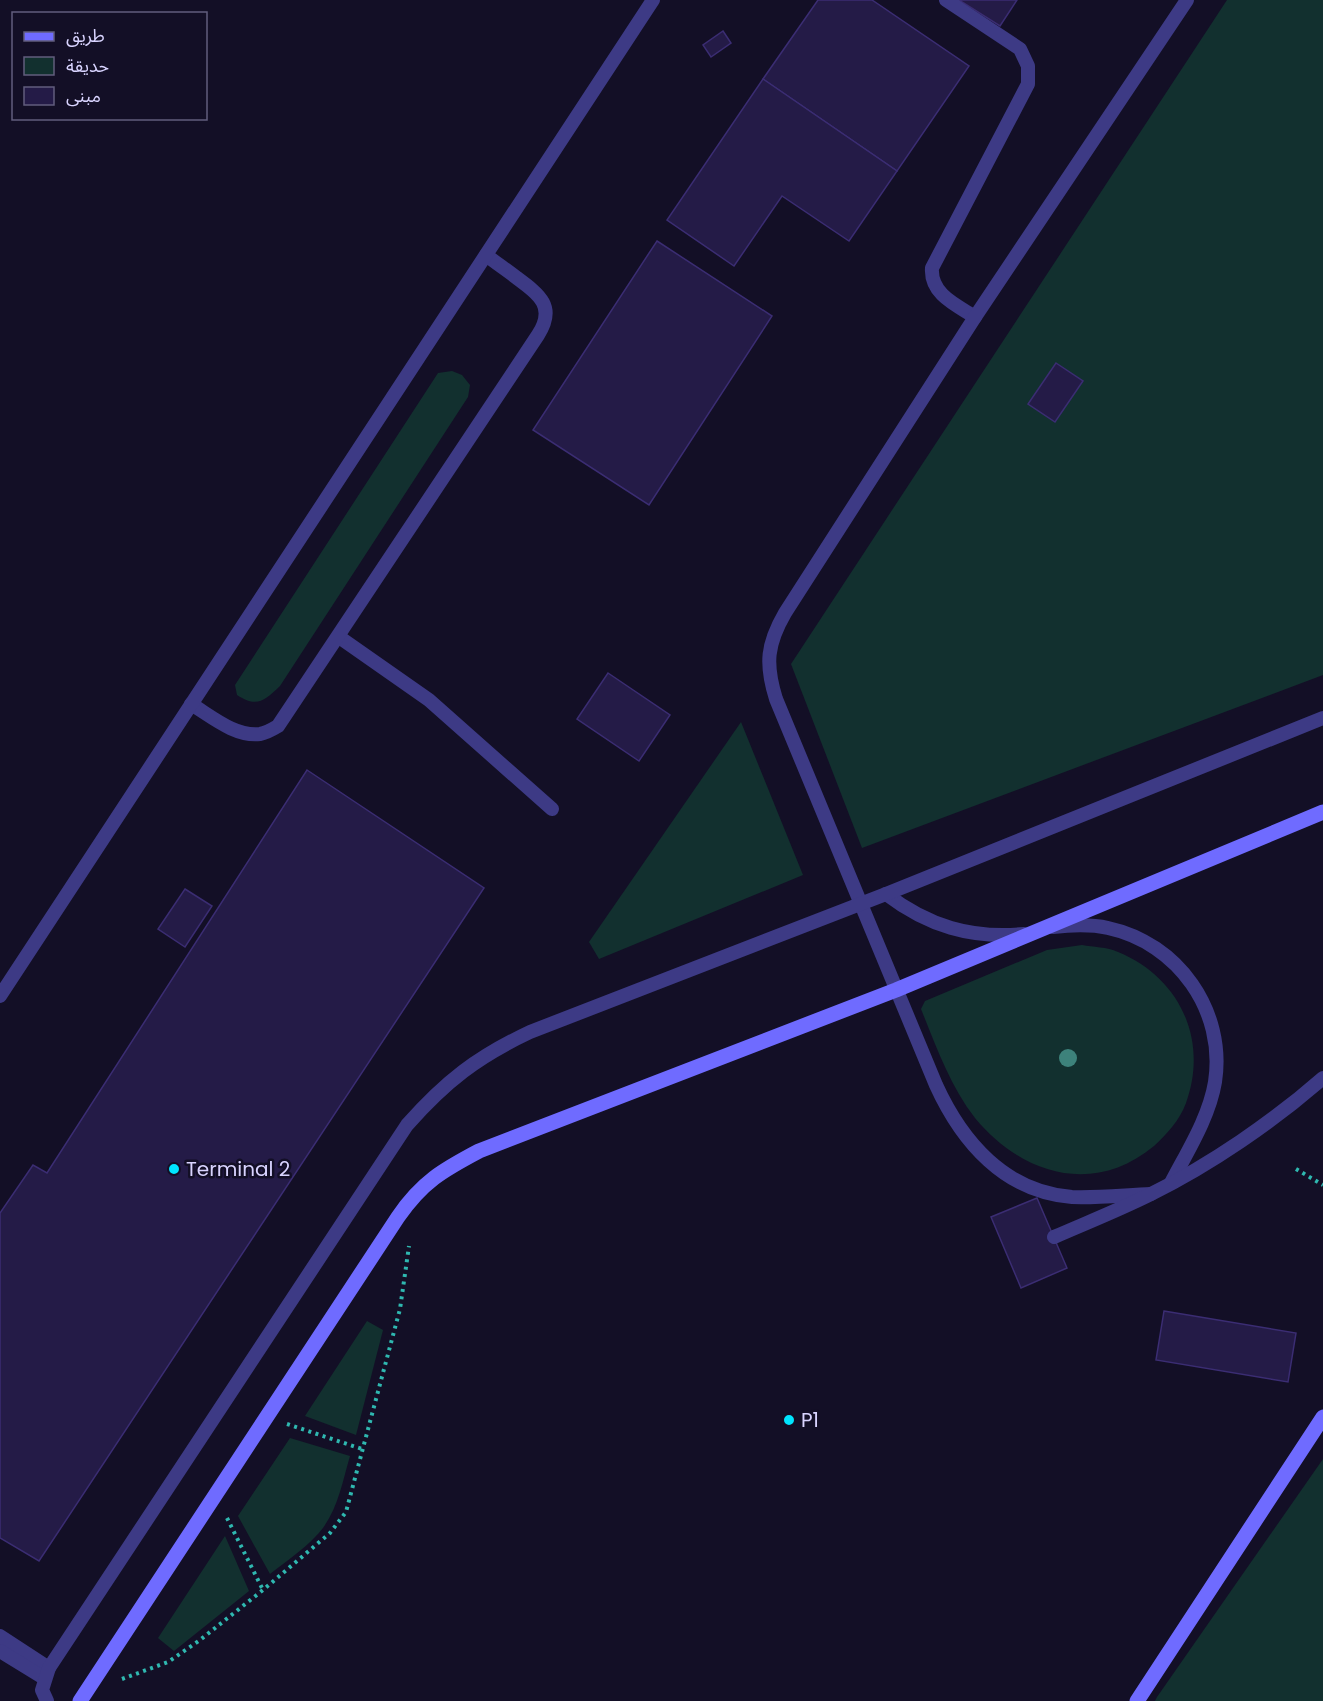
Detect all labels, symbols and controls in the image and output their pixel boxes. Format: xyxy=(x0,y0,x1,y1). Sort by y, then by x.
legend xyxy=(12,12,207,120)
text: طريق xyxy=(66,23,105,48)
text: حديقة xyxy=(66,53,109,78)
text: مبنى xyxy=(66,83,101,108)
place label: Terminal 2 xyxy=(186,1155,290,1183)
marker: Terminal 2 xyxy=(167,1162,181,1176)
place label: P1 xyxy=(801,1406,819,1434)
marker: P1 xyxy=(782,1413,796,1427)

